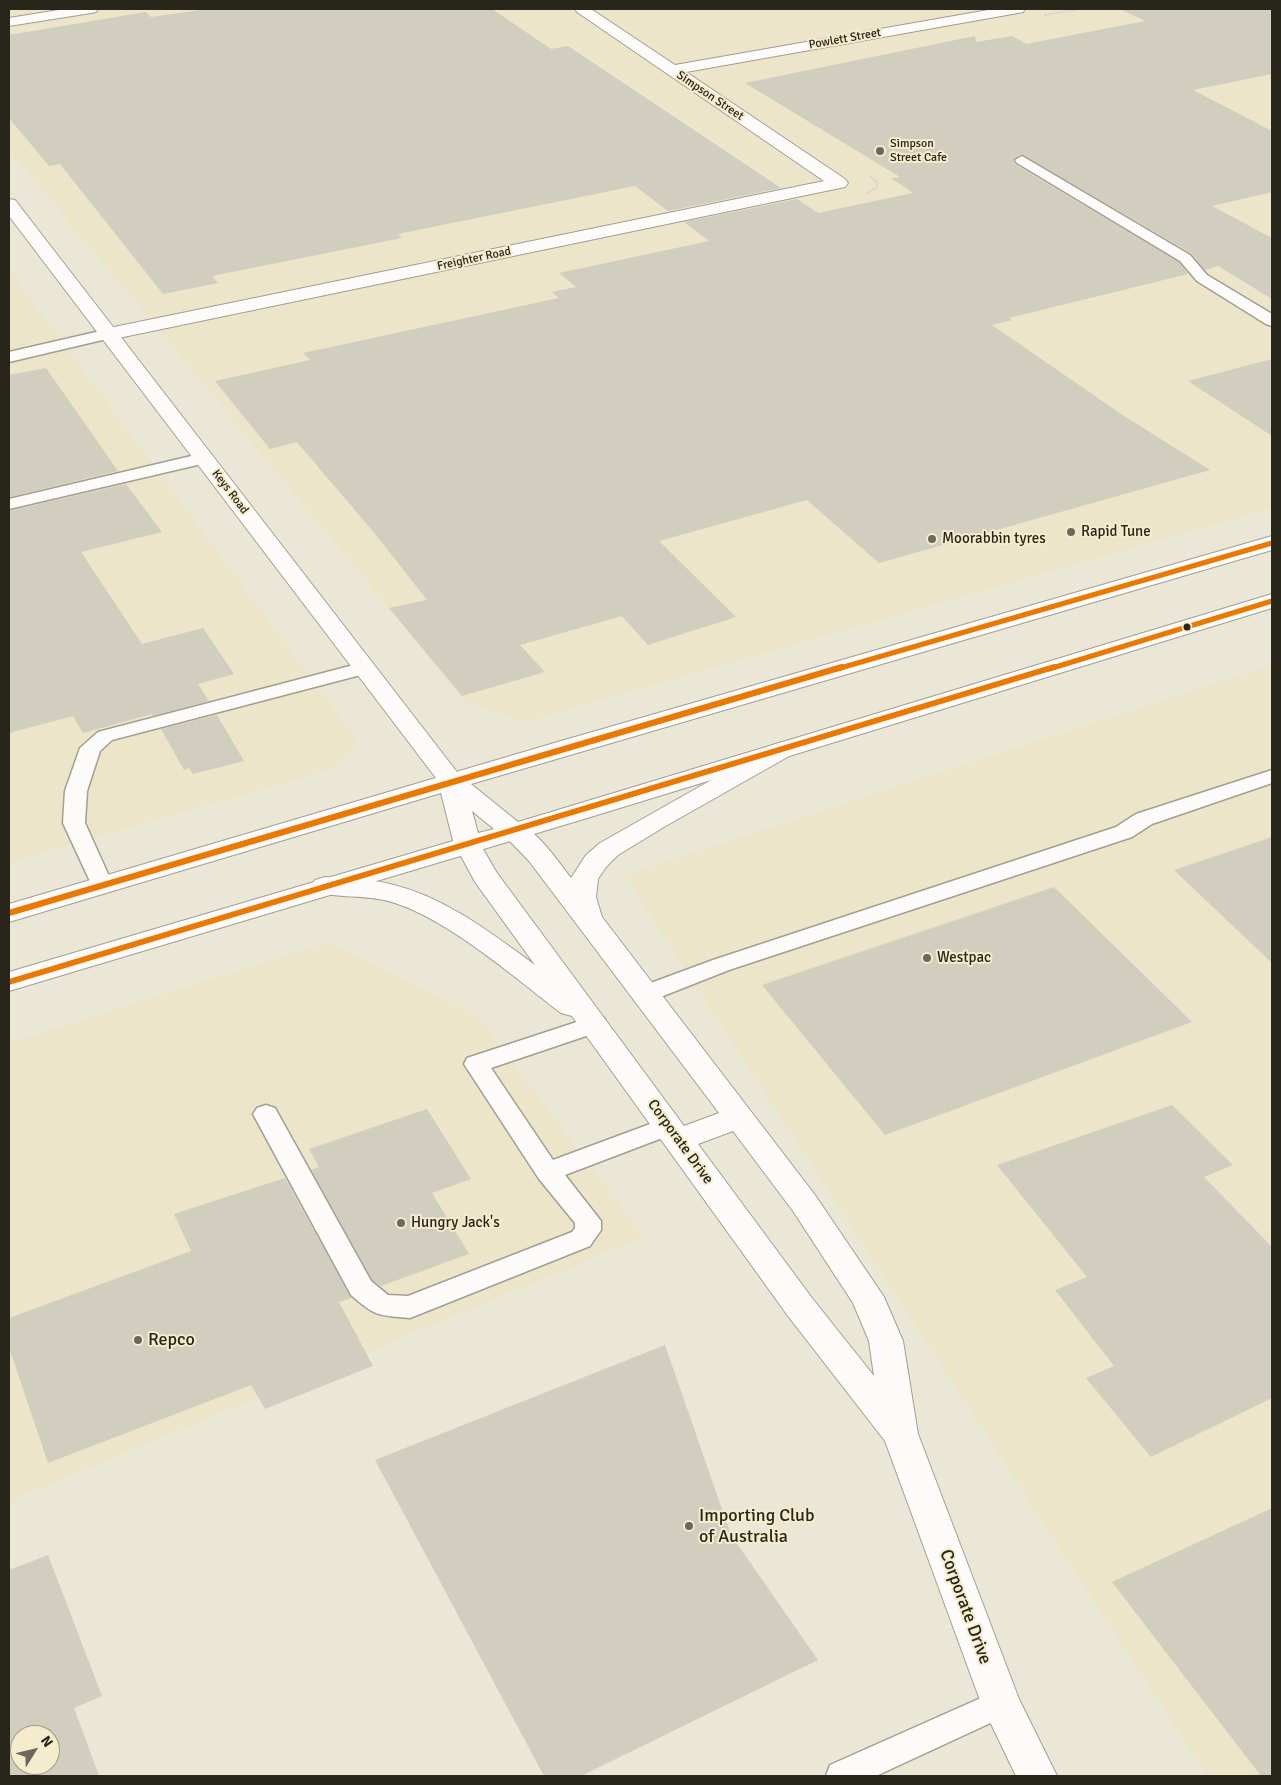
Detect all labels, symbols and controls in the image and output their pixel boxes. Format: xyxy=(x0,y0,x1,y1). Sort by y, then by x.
street label: Powlett Street xyxy=(808,26,882,52)
street label: Simpson Street xyxy=(674,68,746,124)
place label: Simpson Street Cafe xyxy=(890,137,947,165)
marker: Simpson Street Cafe xyxy=(874,145,886,157)
street label: Freighter Road xyxy=(436,244,512,274)
street label: Keys Road xyxy=(209,467,251,517)
place label: Rapid Tune xyxy=(1081,523,1151,541)
marker: Rapid Tune xyxy=(1065,526,1077,538)
place label: Moorabbin tyres xyxy=(942,530,1046,548)
marker: Moorabbin tyres xyxy=(926,533,938,545)
unlabelled marker xyxy=(1182,622,1192,632)
place label: Westpac xyxy=(937,949,991,967)
marker: Westpac xyxy=(921,952,933,964)
street label: Corporate Drive xyxy=(643,1096,717,1188)
place label: Hungry Jack's xyxy=(411,1214,500,1232)
marker: Hungry Jack's xyxy=(395,1217,407,1229)
place label: Repco xyxy=(148,1329,195,1351)
marker: Repco xyxy=(132,1334,144,1346)
place label: Importing Club of Australia xyxy=(699,1505,814,1548)
marker: Importing Club of Australia xyxy=(683,1520,695,1532)
street label: Corporate Drive xyxy=(934,1547,996,1667)
north arrow xyxy=(10,1725,60,1775)
text: N xyxy=(37,1733,56,1750)

